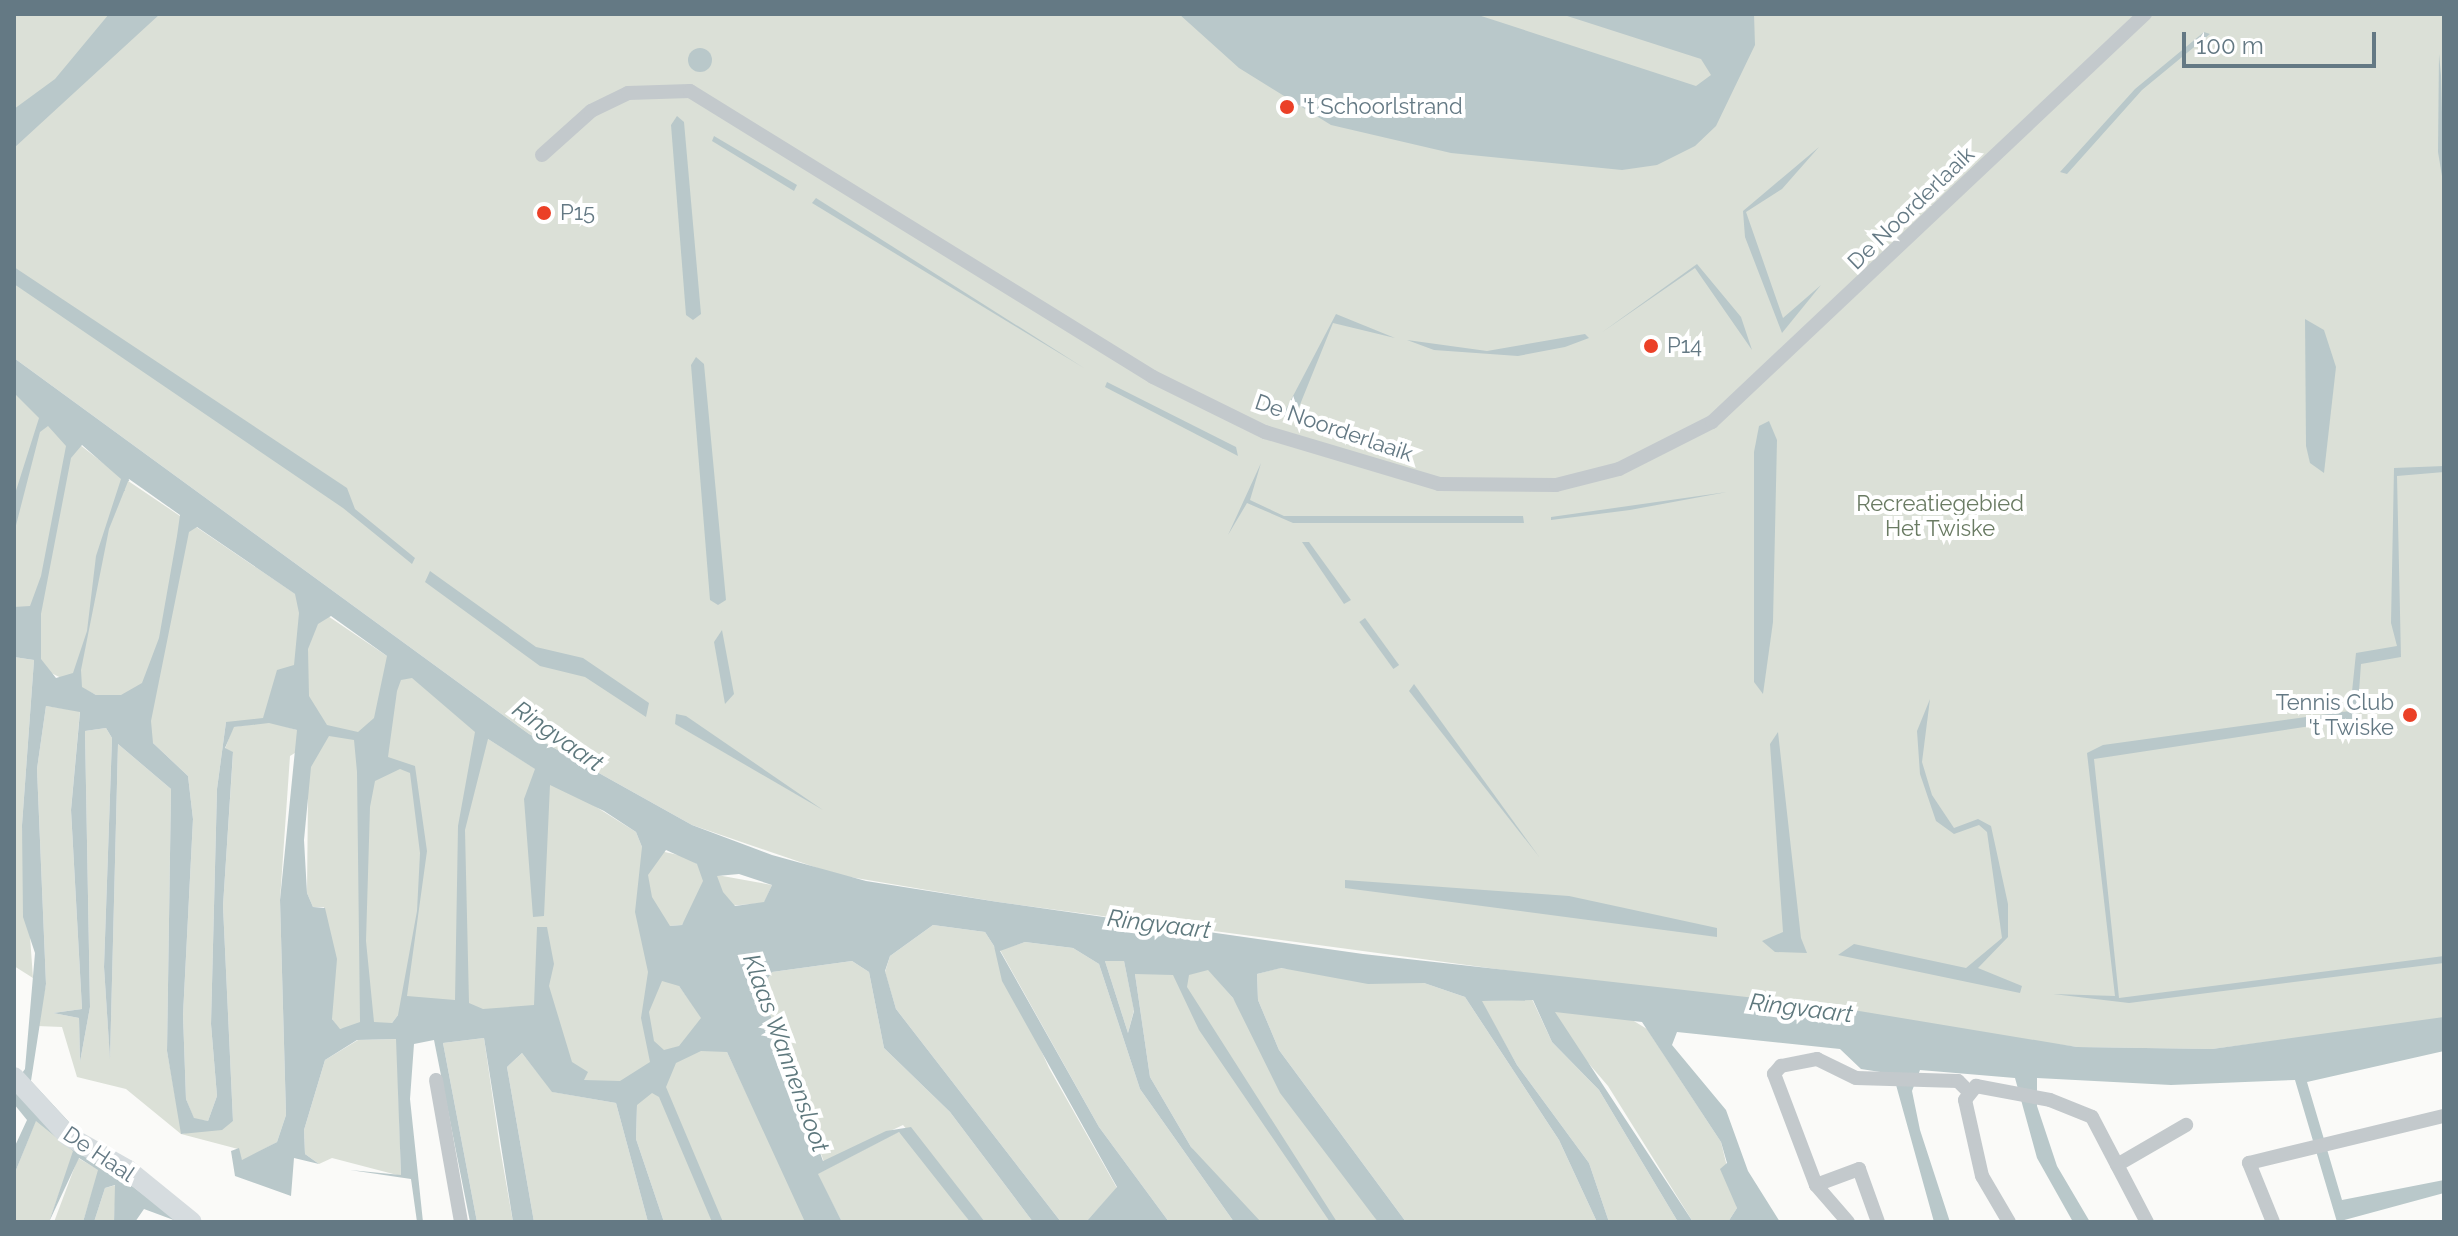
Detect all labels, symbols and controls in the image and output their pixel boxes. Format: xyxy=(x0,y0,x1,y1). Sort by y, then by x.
scale bar xyxy=(2186,16,2380,66)
text: 100 m xyxy=(2196,31,2264,60)
place label: 't Schoorlstrand xyxy=(1303,94,1463,120)
marker: 't Schoorlstrand xyxy=(1278,98,1296,116)
street label: De Noorderlaaik xyxy=(1842,141,1980,275)
place label: P15 xyxy=(560,200,595,226)
marker: P15 xyxy=(535,204,553,222)
place label: P14 xyxy=(1667,333,1702,359)
marker: P14 xyxy=(1642,337,1660,355)
street label: De Noorderlaaik xyxy=(1252,389,1416,467)
park label: Recreatiegebied Het Twiske xyxy=(1856,490,2024,542)
place label: Tennis Club 't Twiske xyxy=(2276,689,2394,740)
water label: Ringvaart xyxy=(507,694,609,778)
marker: Tennis Club 't Twiske xyxy=(2401,706,2419,724)
water label: Ringvaart xyxy=(1106,903,1212,945)
water label: Klaas Wannensloot xyxy=(737,950,835,1156)
water label: Ringvaart xyxy=(1748,987,1854,1029)
street label: De Haal xyxy=(58,1121,140,1187)

